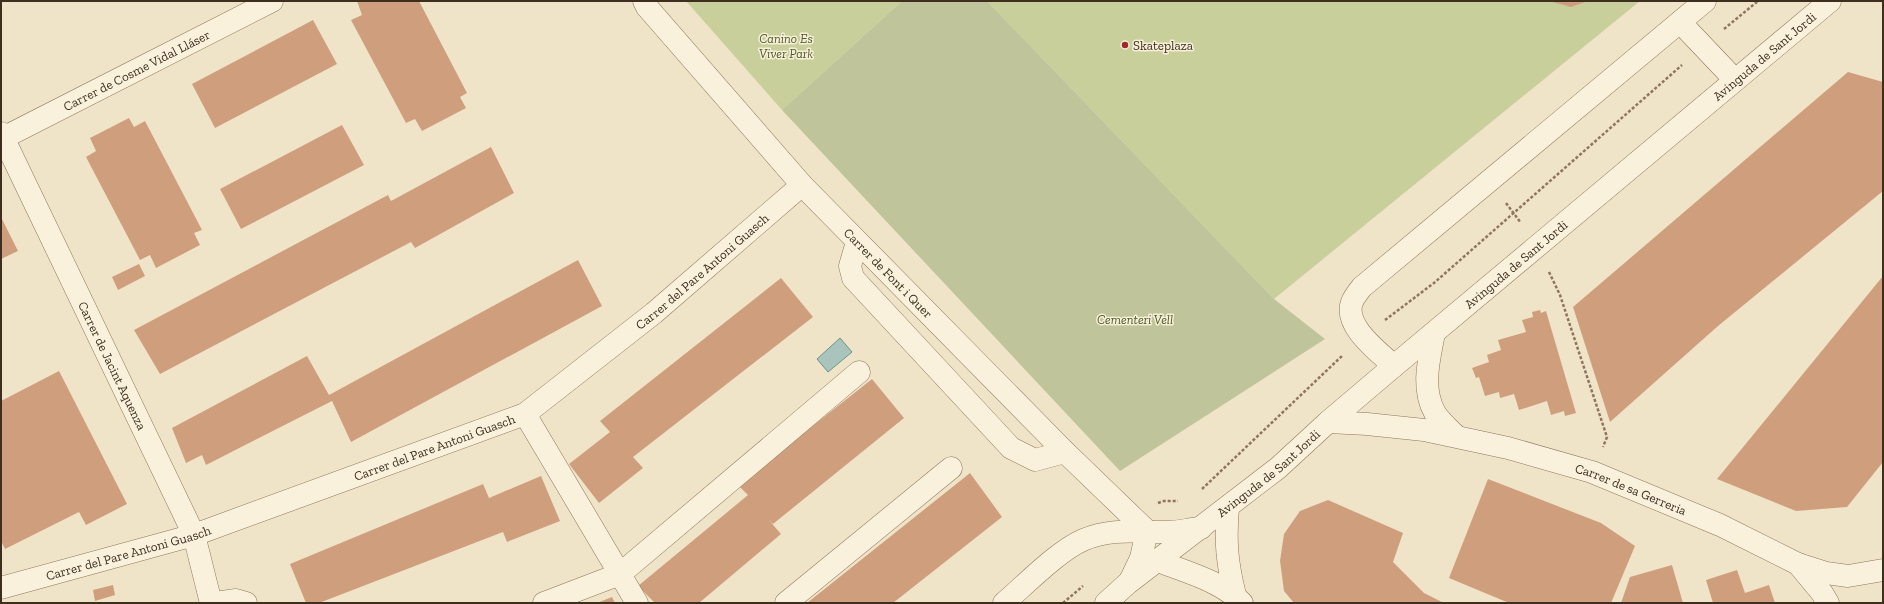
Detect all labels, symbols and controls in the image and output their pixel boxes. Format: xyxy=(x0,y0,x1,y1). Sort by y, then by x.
street label: Avinguda de Sant Jordi xyxy=(1710,9,1819,104)
street label: Carrer de Cosme Vidal Lláser xyxy=(61,27,213,114)
park label: Canino Es Viver Park xyxy=(759,31,813,61)
place label: Skateplaza xyxy=(1133,38,1194,53)
marker: Skateplaza xyxy=(1120,40,1130,50)
street label: Carrer del Pare Antoni Guasch xyxy=(633,210,772,333)
street label: Avinguda de Sant Jordi xyxy=(1462,217,1571,312)
street label: Carrer de Font i Quer xyxy=(841,225,936,321)
street label: Carrer de Jacint Aquenza xyxy=(75,299,150,433)
park label: Cementeri Vell xyxy=(1097,312,1173,327)
street label: Carrer del Pare Antoni Guasch xyxy=(352,411,518,484)
street label: Avinguda de Sant Jordi xyxy=(1214,426,1323,520)
street label: Carrer de sa Gerreria xyxy=(1573,461,1689,519)
street label: Carrer del Pare Antoni Guasch xyxy=(44,522,213,583)

